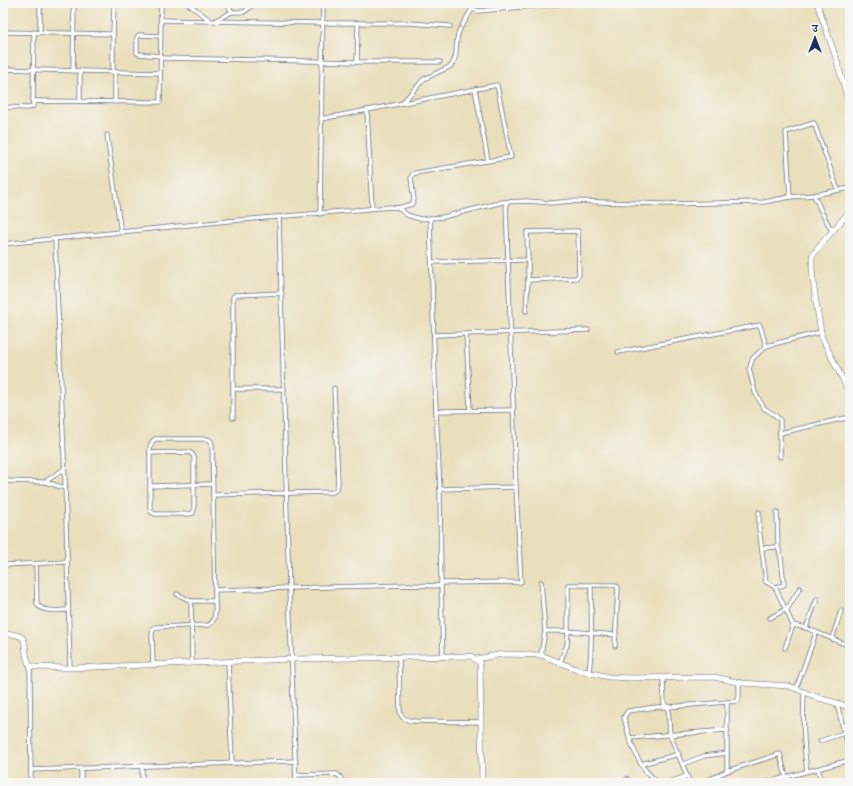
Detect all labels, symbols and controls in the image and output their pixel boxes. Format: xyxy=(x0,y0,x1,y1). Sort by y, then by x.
north arrow xyxy=(795,18,835,58)
text: उ xyxy=(811,21,819,35)

